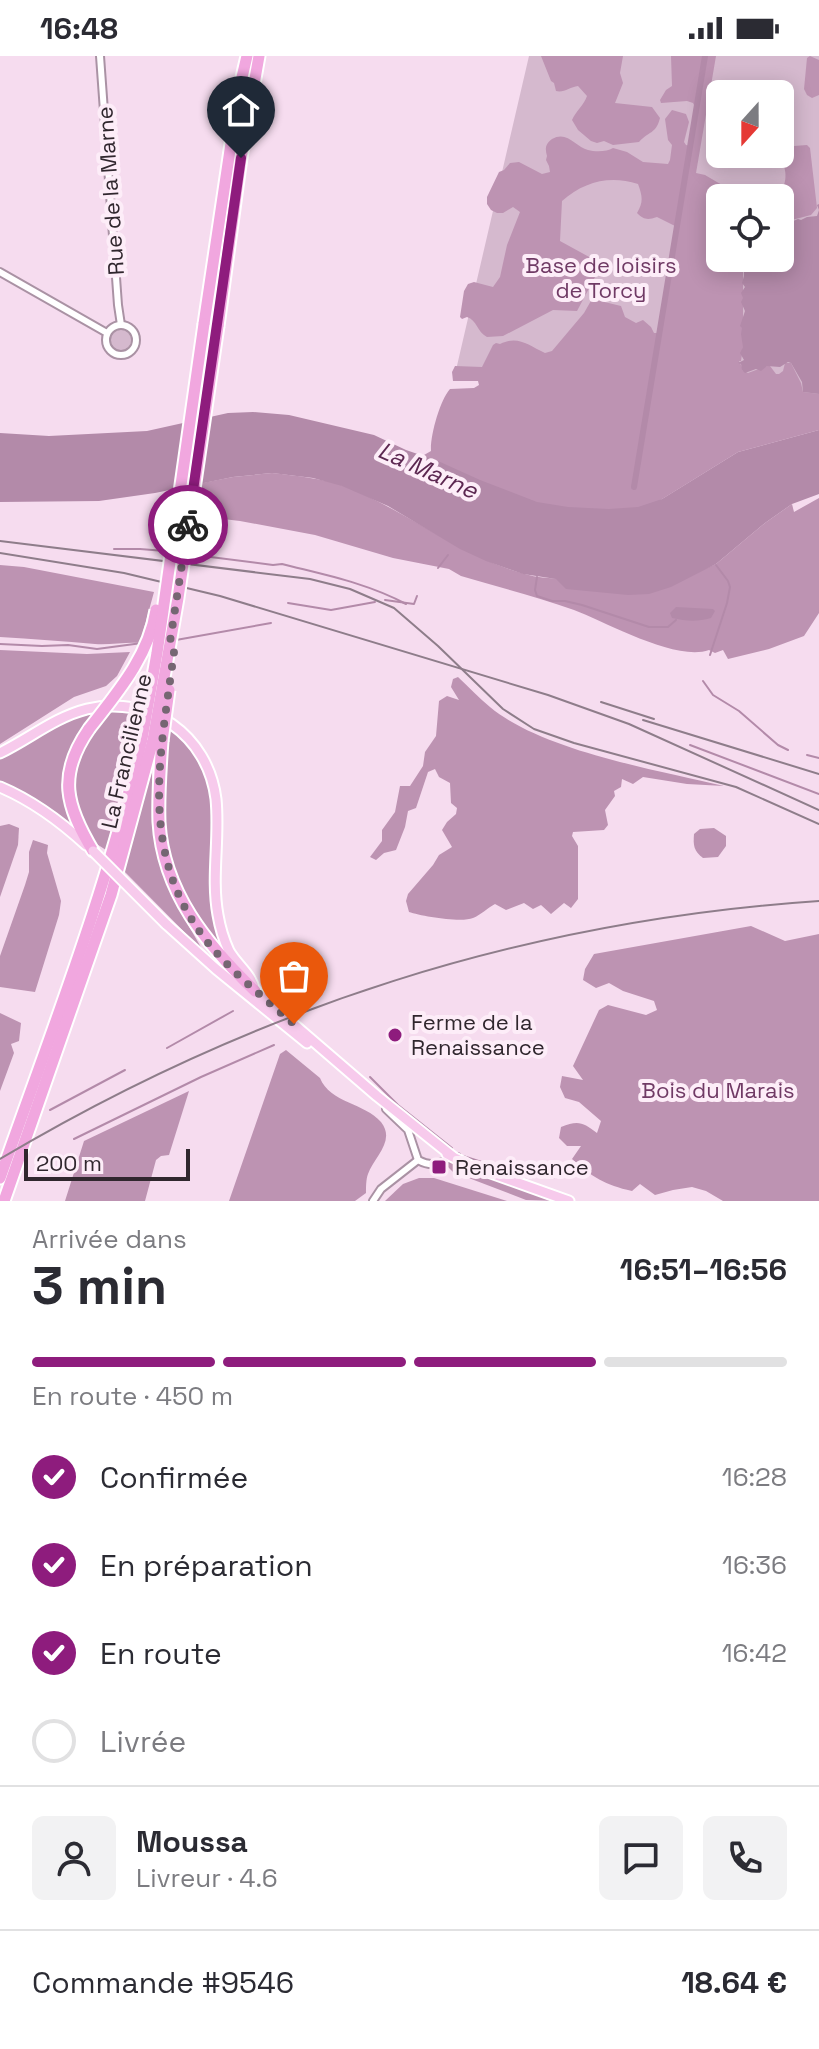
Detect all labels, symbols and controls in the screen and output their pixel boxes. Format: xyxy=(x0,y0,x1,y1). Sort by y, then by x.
text: 16:48 xyxy=(40,9,118,48)
pin xyxy=(207,76,275,158)
north arrow xyxy=(706,80,794,168)
map controls xyxy=(706,80,794,272)
icon: home xyxy=(219,88,263,132)
street label: Rue de la Marne xyxy=(90,106,130,276)
button: locate xyxy=(706,184,794,272)
park label: Base de loisirs de Torcy xyxy=(525,251,677,304)
water label: La Marne xyxy=(373,434,483,506)
courier xyxy=(148,485,228,565)
icon: bike xyxy=(166,503,210,547)
street label: La Francilienne xyxy=(95,671,157,831)
pin xyxy=(260,942,328,1024)
icon: bag xyxy=(272,954,316,998)
place label: Ferme de la Renaissance xyxy=(411,1008,545,1061)
marker: Ferme de la Renaissance xyxy=(386,1026,404,1044)
park label: Bois du Marais xyxy=(641,1076,795,1104)
scale bar xyxy=(24,1145,190,1181)
text: 200 m xyxy=(36,1149,102,1177)
place label: Renaissance xyxy=(455,1153,589,1181)
marker: Renaissance xyxy=(430,1158,448,1176)
text: Arrivée dans xyxy=(32,1222,187,1256)
text: 16:51–16:56 xyxy=(620,1250,787,1289)
text: 3 min xyxy=(32,1253,167,1319)
text: En route · 450 m xyxy=(32,1379,233,1413)
icon: check xyxy=(32,1455,76,1499)
text: Confirmée xyxy=(100,1458,248,1497)
text: 16:28 xyxy=(722,1460,787,1494)
icon: check xyxy=(32,1543,76,1587)
text: En préparation xyxy=(100,1546,313,1585)
text: 16:36 xyxy=(722,1548,787,1582)
icon: check xyxy=(32,1631,76,1675)
text: En route xyxy=(100,1634,222,1673)
text: 16:42 xyxy=(722,1636,787,1670)
text: Livrée xyxy=(100,1722,186,1761)
button: person xyxy=(32,1816,116,1900)
button: chat xyxy=(599,1816,683,1900)
button: phone xyxy=(703,1816,787,1900)
text: Moussa xyxy=(136,1822,248,1861)
text: Livreur · 4.6 xyxy=(136,1861,278,1895)
text: Commande #9546 xyxy=(32,1963,294,2002)
text: 18.64 € xyxy=(681,1963,787,2002)

